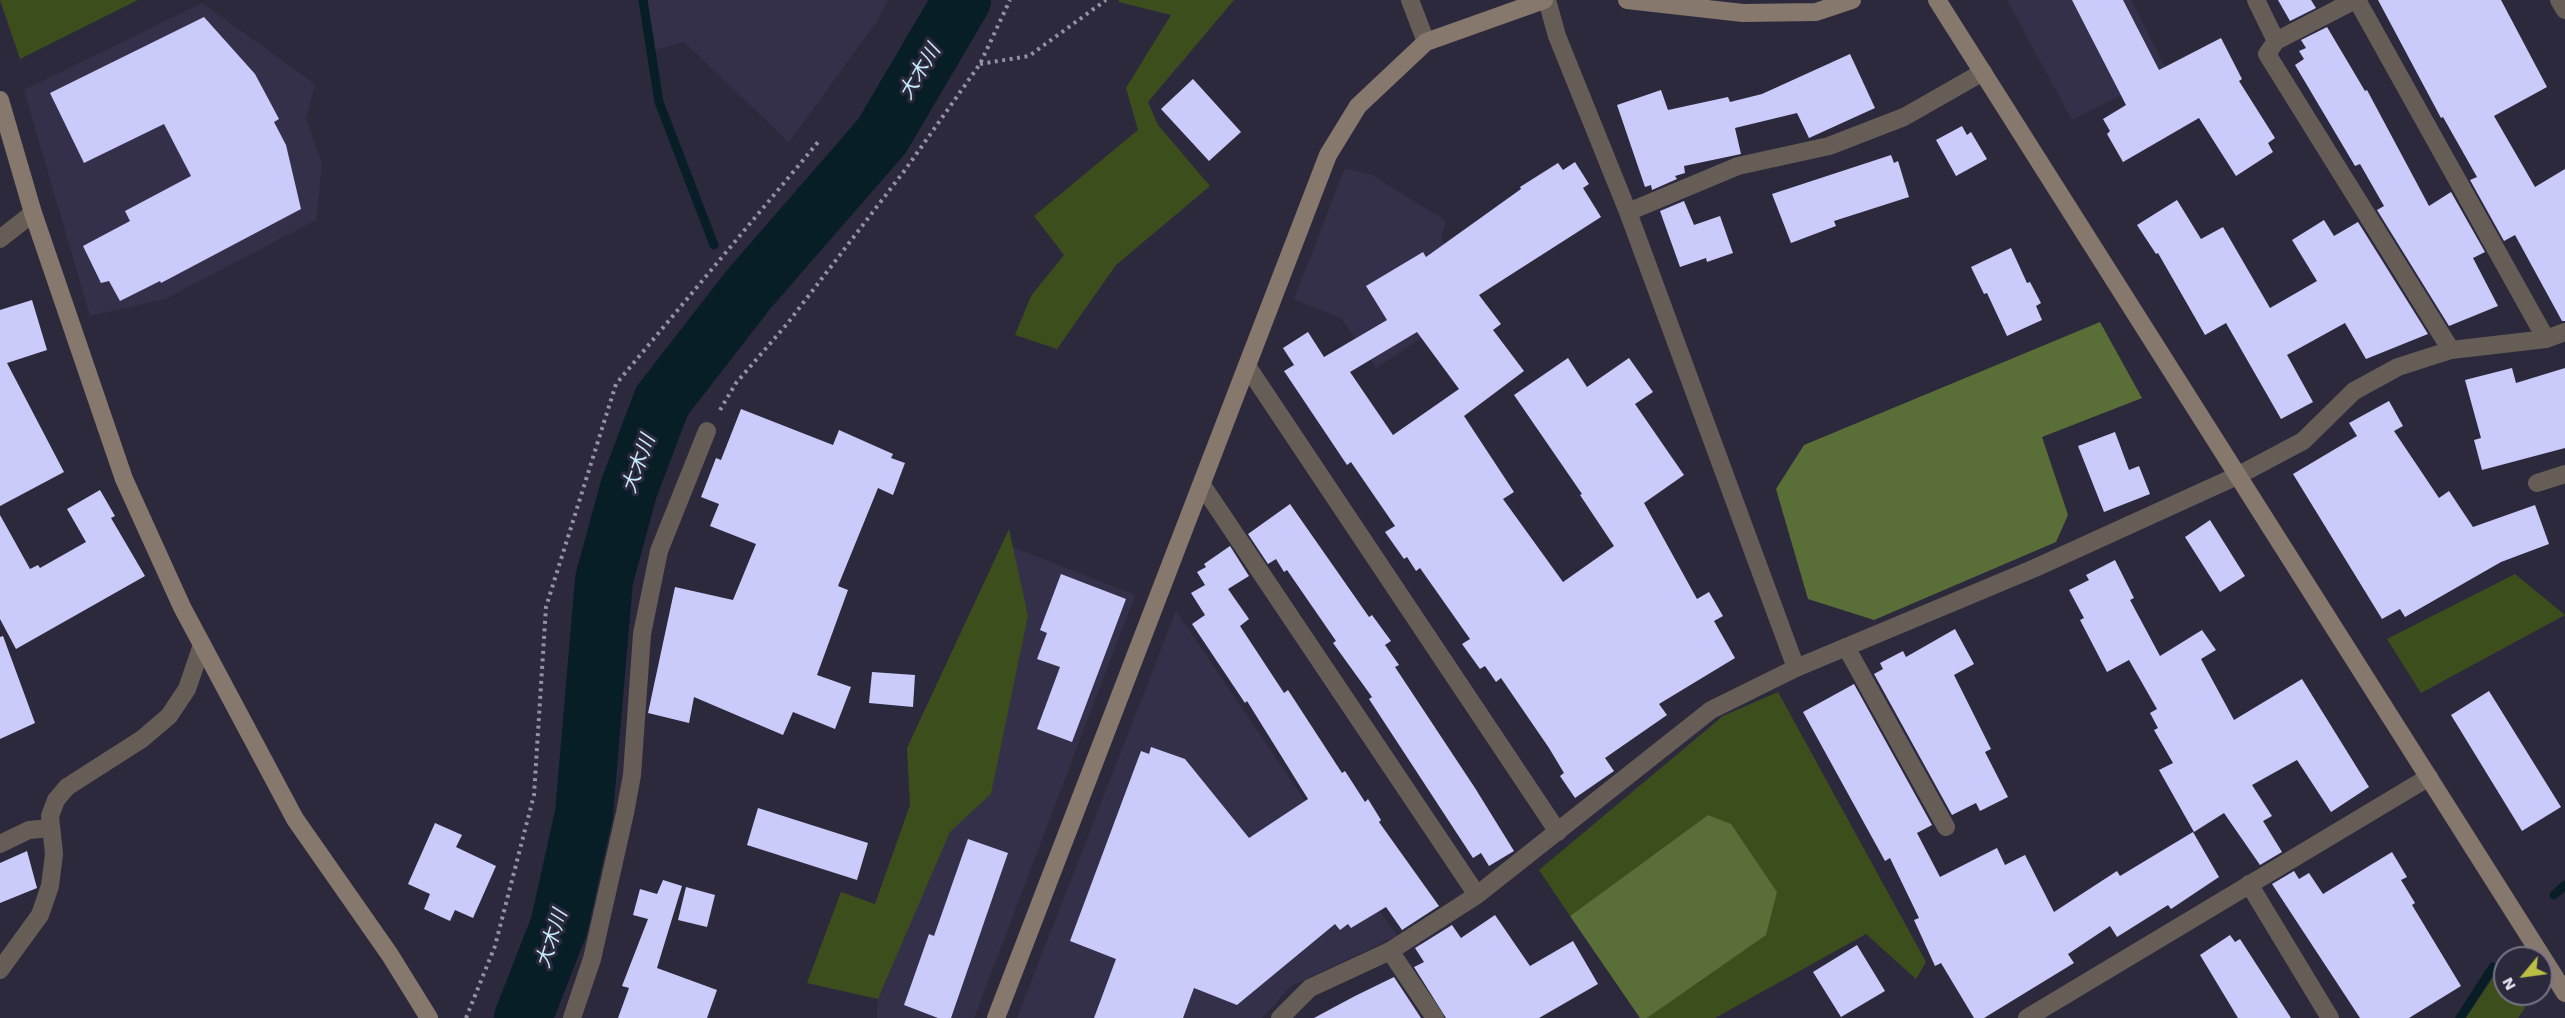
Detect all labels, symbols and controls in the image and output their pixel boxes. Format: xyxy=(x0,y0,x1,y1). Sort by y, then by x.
water label: 大木川 xyxy=(894,40,946,104)
water label: 大木川 xyxy=(617,432,661,496)
water label: 大木川 xyxy=(531,907,573,971)
north arrow xyxy=(2493,946,2553,1006)
text: N xyxy=(2497,974,2520,994)

